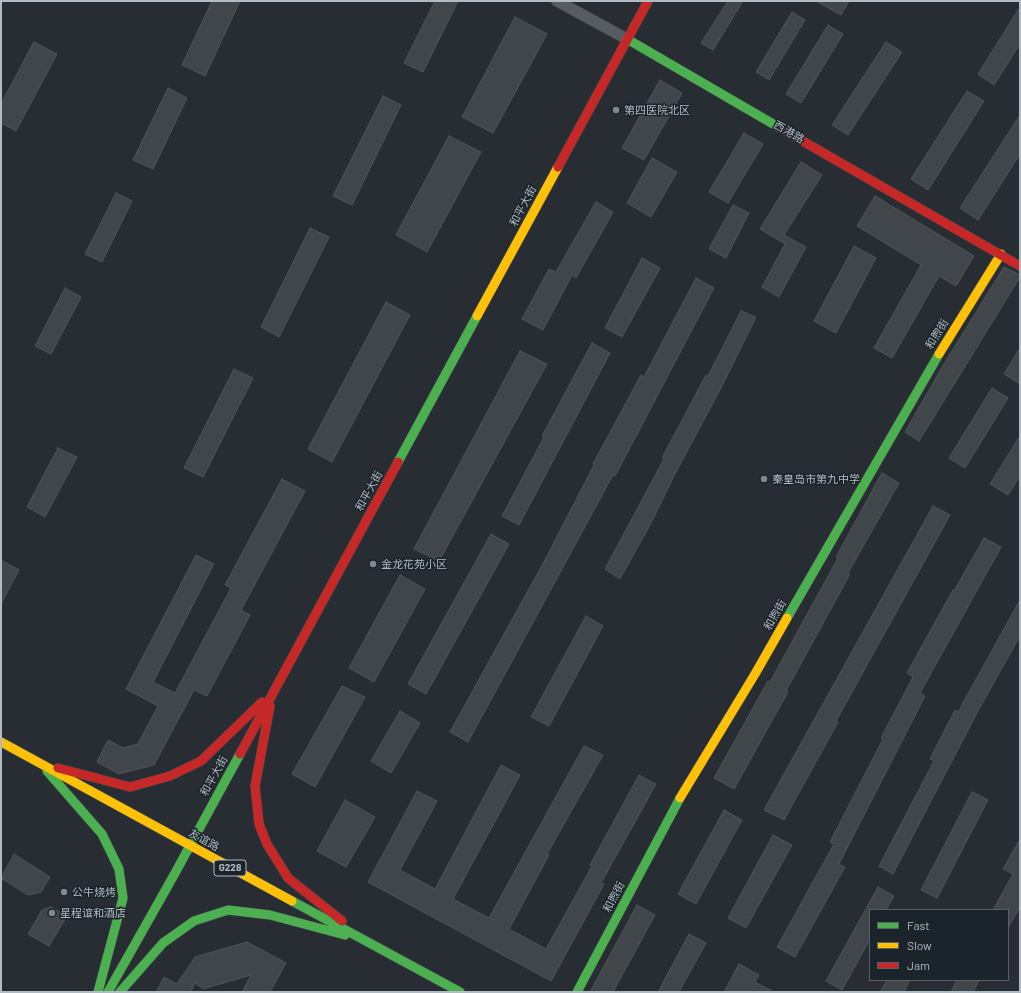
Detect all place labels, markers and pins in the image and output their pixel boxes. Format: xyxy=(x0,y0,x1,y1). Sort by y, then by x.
place label: 第四医院北区 xyxy=(624,103,690,117)
marker: 第四医院北区 xyxy=(611,105,621,115)
place label: 秦皇岛市第九中学 xyxy=(772,472,860,486)
marker: 秦皇岛市第九中学 xyxy=(759,474,769,484)
place label: 金龙花苑小区 xyxy=(381,557,447,571)
marker: 金龙花苑小区 xyxy=(368,559,378,569)
place label: 公牛烧烤 xyxy=(72,885,116,899)
marker: 公牛烧烤 xyxy=(59,887,69,897)
place label: 星程谊和酒店 xyxy=(60,906,126,920)
marker: 星程谊和酒店 xyxy=(47,908,57,918)

